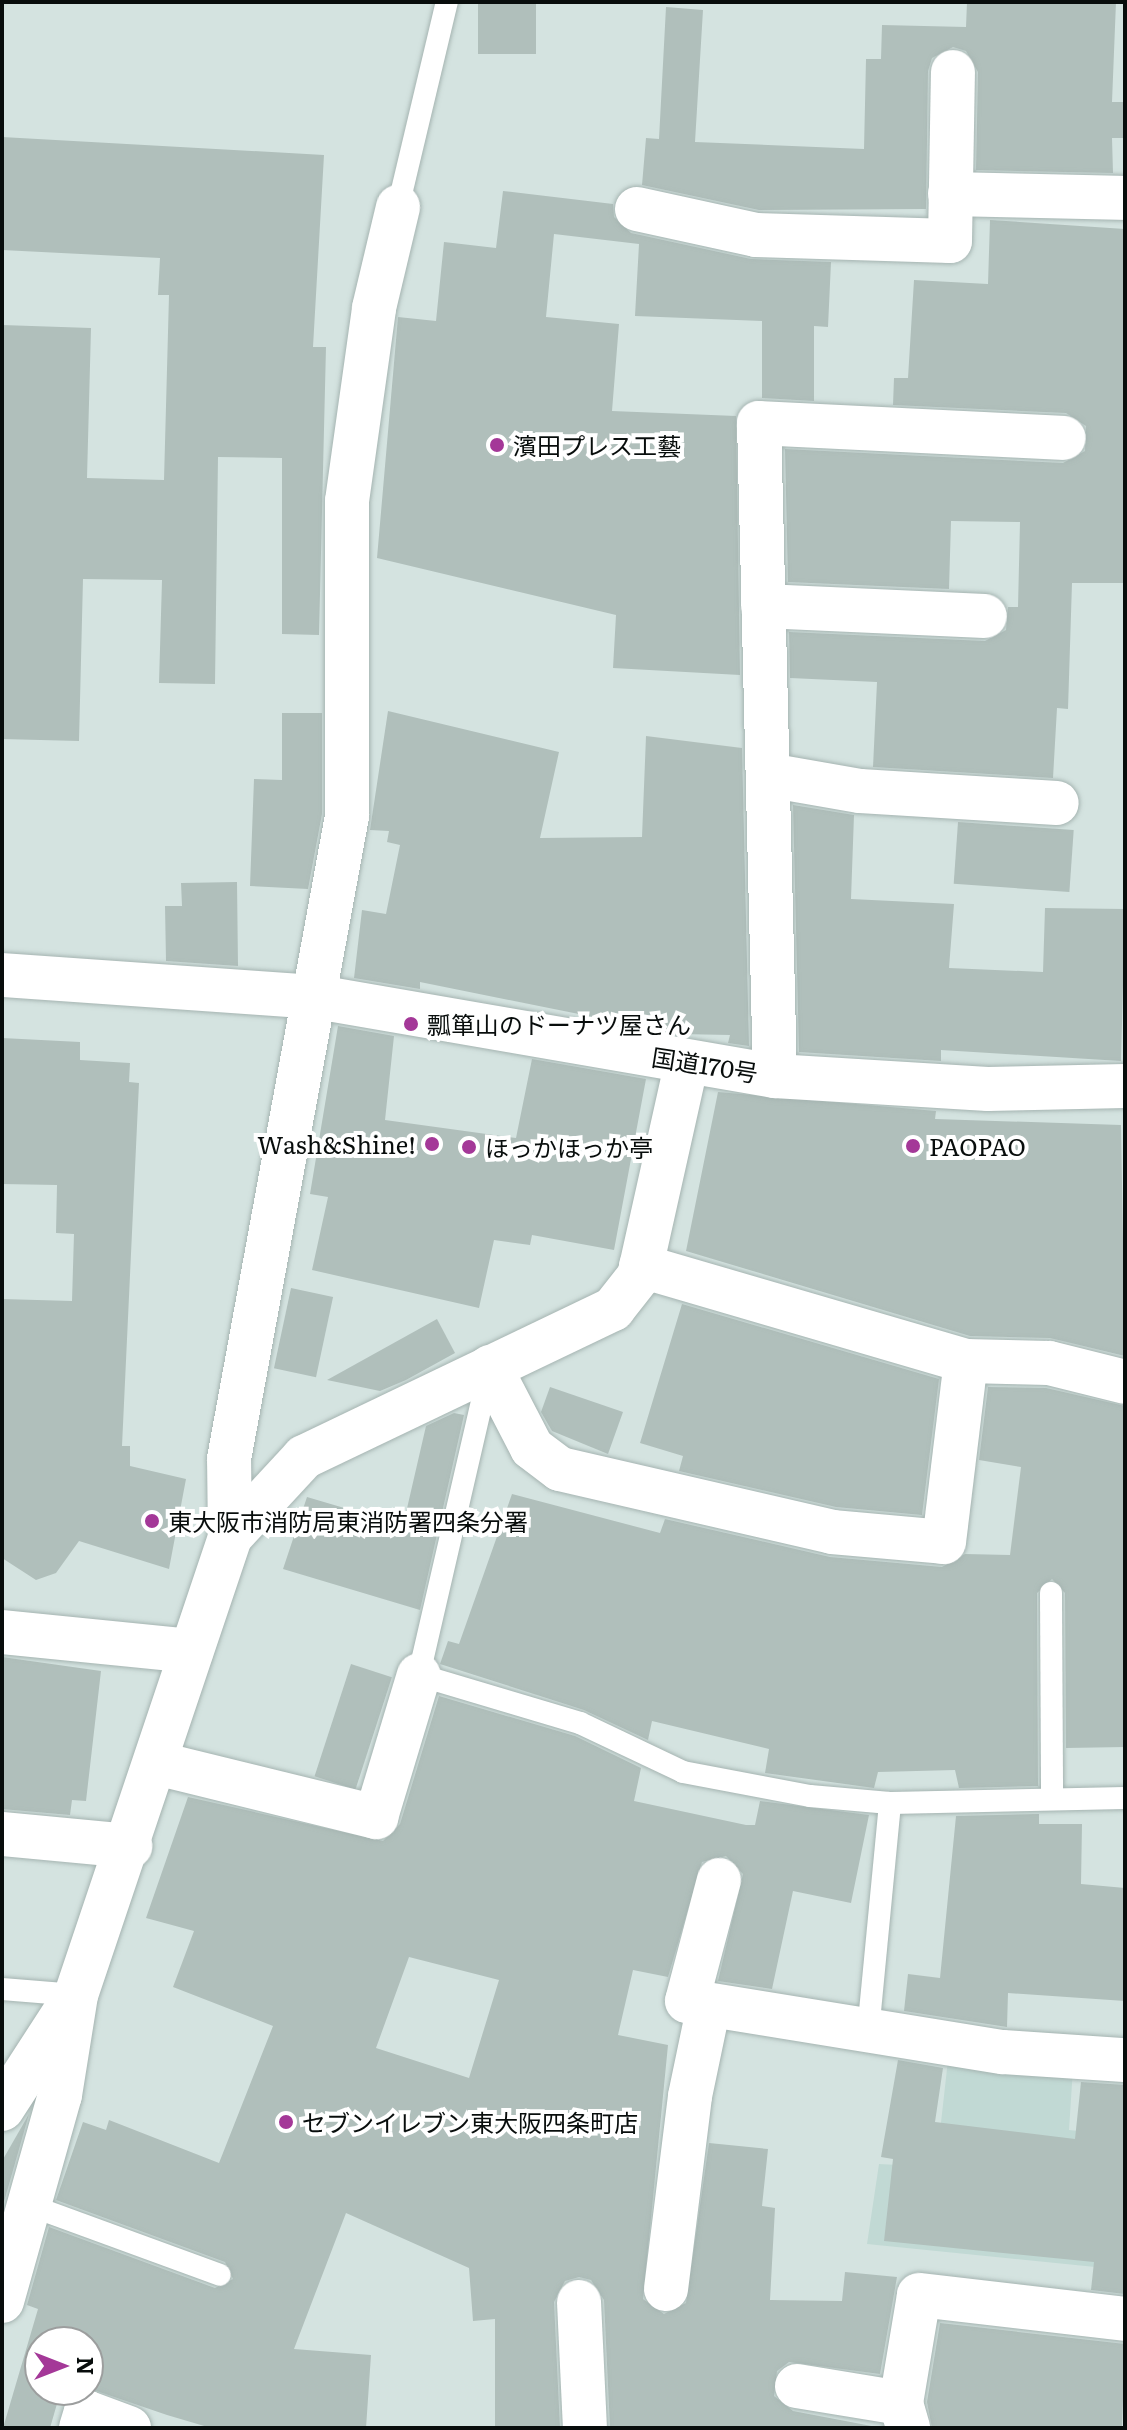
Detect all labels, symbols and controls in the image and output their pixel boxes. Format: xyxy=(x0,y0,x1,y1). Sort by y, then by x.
place label: 濱田プレス工藝 xyxy=(513,431,681,459)
marker: 濱田プレス工藝 xyxy=(488,436,506,454)
place label: 瓢箪山のドーナツ屋さん xyxy=(427,1010,691,1038)
marker: 瓢箪山のドーナツ屋さん xyxy=(402,1015,420,1033)
street label: 国道170号 xyxy=(650,1041,760,1087)
place label: Wash&Shine! xyxy=(257,1130,416,1158)
place label: PAOPAO xyxy=(929,1132,1026,1160)
place label: ほっかほっか亭 xyxy=(485,1133,653,1161)
marker: Wash&Shine! xyxy=(423,1135,441,1153)
marker: PAOPAO xyxy=(904,1137,922,1155)
marker: ほっかほっか亭 xyxy=(460,1138,478,1156)
place label: 東大阪市消防局東消防署四条分署 xyxy=(168,1507,528,1535)
marker: 東大阪市消防局東消防署四条分署 xyxy=(143,1512,161,1530)
place label: セブンイレブン東大阪四条町店 xyxy=(302,2108,638,2136)
marker: セブンイレブン東大阪四条町店 xyxy=(277,2113,295,2131)
north arrow xyxy=(24,2326,104,2406)
text: N xyxy=(70,2357,103,2375)

